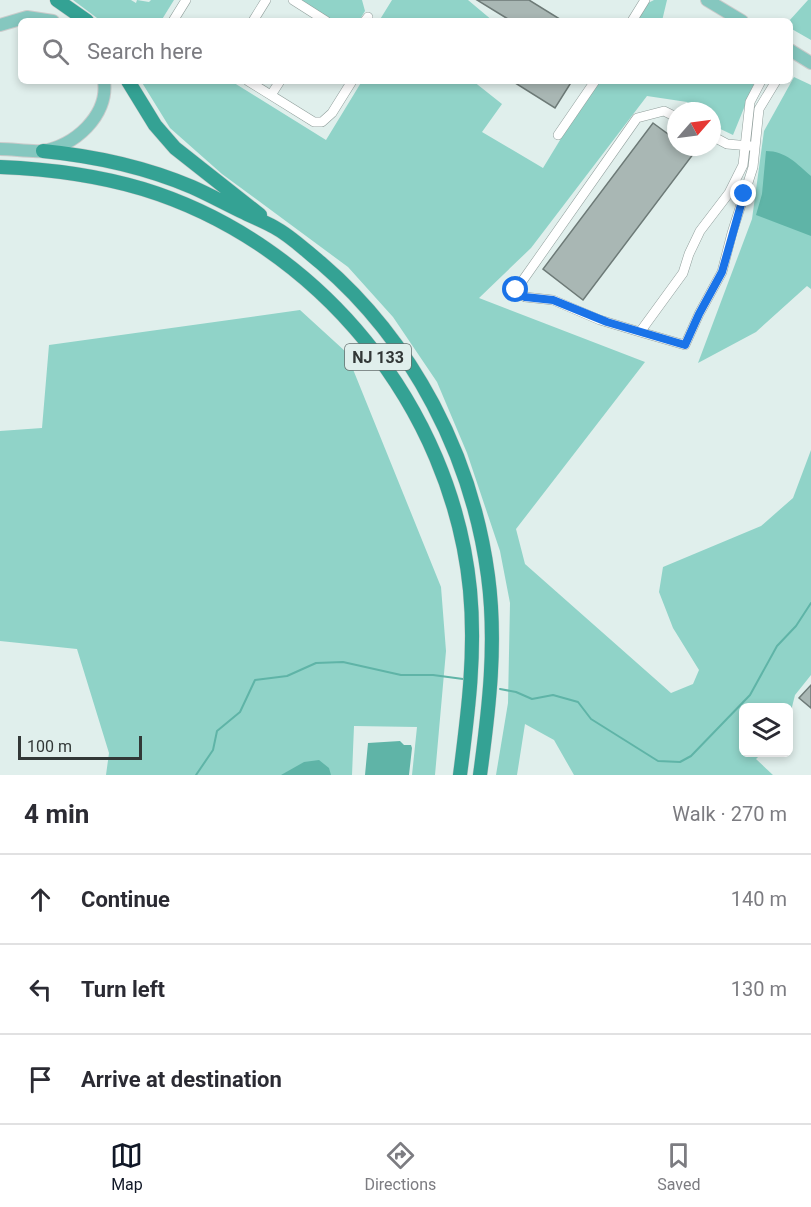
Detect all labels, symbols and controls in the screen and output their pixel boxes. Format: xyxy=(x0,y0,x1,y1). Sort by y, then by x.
search box xyxy=(18,18,793,84)
icon: search xyxy=(39,35,72,68)
text: Search here xyxy=(87,39,203,64)
north arrow xyxy=(667,102,721,156)
route end xyxy=(730,180,756,206)
route start xyxy=(502,276,528,302)
road number: NJ 133 xyxy=(345,344,411,370)
map controls xyxy=(739,703,793,757)
button: layers xyxy=(739,703,793,757)
scale bar xyxy=(18,733,142,760)
text: 100 m xyxy=(27,737,72,756)
text: 4 min xyxy=(24,799,89,829)
text: Walk · 270 m xyxy=(672,802,787,826)
icon: ahead xyxy=(24,883,57,916)
text: Continue xyxy=(81,887,170,912)
text: 140 m xyxy=(731,887,787,911)
icon: left xyxy=(24,973,57,1006)
text: Turn left xyxy=(81,977,165,1002)
text: 130 m xyxy=(731,977,787,1001)
icon: arrive xyxy=(24,1063,57,1096)
text: Arrive at destination xyxy=(81,1067,282,1092)
tab: Map xyxy=(110,1139,143,1194)
tab: Directions xyxy=(364,1139,436,1194)
tab: Saved xyxy=(657,1139,701,1194)

